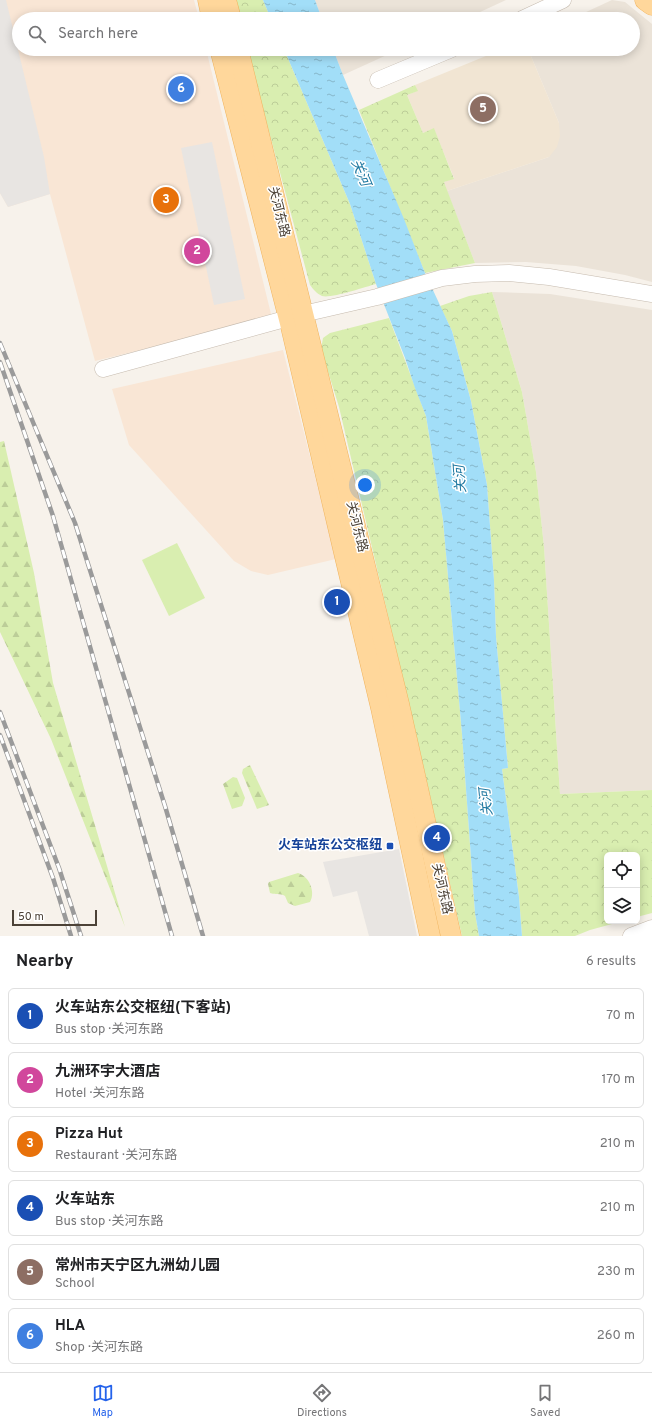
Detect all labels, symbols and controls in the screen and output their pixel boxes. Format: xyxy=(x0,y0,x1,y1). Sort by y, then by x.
search box xyxy=(12,12,640,56)
icon: search xyxy=(26,23,48,45)
text: Search here xyxy=(58,25,138,44)
pin: 6 xyxy=(168,74,194,104)
pin: 5 xyxy=(470,94,496,124)
water label: 关河 xyxy=(347,157,374,192)
pin: 3 xyxy=(153,185,179,215)
street label: 关河东路 xyxy=(264,185,292,239)
pin: 2 xyxy=(184,236,210,266)
water label: 关河 xyxy=(451,461,470,494)
your location xyxy=(355,475,375,495)
street label: 关河东路 xyxy=(342,500,370,554)
pin: 1 xyxy=(324,587,350,617)
water label: 关河 xyxy=(477,784,497,817)
pin: 4 xyxy=(424,823,450,853)
place label: 火车站东公交枢纽 xyxy=(278,837,382,854)
marker: 火车站东公交枢纽 xyxy=(385,841,395,851)
map controls xyxy=(604,852,640,924)
button: locate xyxy=(604,852,640,888)
street label: 关河东路 xyxy=(427,862,455,916)
button: layers xyxy=(604,888,640,924)
scale bar xyxy=(12,908,97,927)
text: 50 m xyxy=(18,910,44,924)
text: Nearby xyxy=(16,951,73,973)
text: 6 results xyxy=(586,954,636,970)
text: 火车站东公交枢纽(下客站) xyxy=(55,999,231,1018)
text: 1 xyxy=(27,1008,33,1024)
text: 70 m xyxy=(606,1008,635,1024)
text: Bus stop · 关河东路 xyxy=(55,1022,163,1038)
text: 九洲环宇大酒店 xyxy=(55,1063,160,1082)
text: 2 xyxy=(26,1072,34,1088)
text: 170 m xyxy=(601,1072,635,1088)
text: Hotel · 关河东路 xyxy=(55,1086,145,1102)
text: Pizza Hut xyxy=(55,1125,123,1144)
text: 3 xyxy=(26,1136,34,1152)
text: 210 m xyxy=(600,1136,635,1152)
text: Restaurant · 关河东路 xyxy=(55,1148,177,1164)
text: 火车站东 xyxy=(55,1191,115,1210)
text: 4 xyxy=(26,1200,34,1216)
text: 210 m xyxy=(600,1200,635,1216)
text: Bus stop · 关河东路 xyxy=(55,1214,163,1230)
text: 常州市天宁区九洲幼儿园 xyxy=(55,1257,220,1276)
text: 5 xyxy=(26,1264,34,1280)
text: 230 m xyxy=(597,1264,635,1280)
text: School xyxy=(55,1276,95,1292)
text: HLA xyxy=(55,1317,85,1336)
text: 6 xyxy=(26,1328,34,1344)
text: 260 m xyxy=(597,1328,635,1344)
text: Shop · 关河东路 xyxy=(55,1340,143,1356)
tab: Map xyxy=(92,1382,114,1420)
tab: Directions xyxy=(297,1382,347,1420)
tab: Saved xyxy=(530,1382,560,1420)

